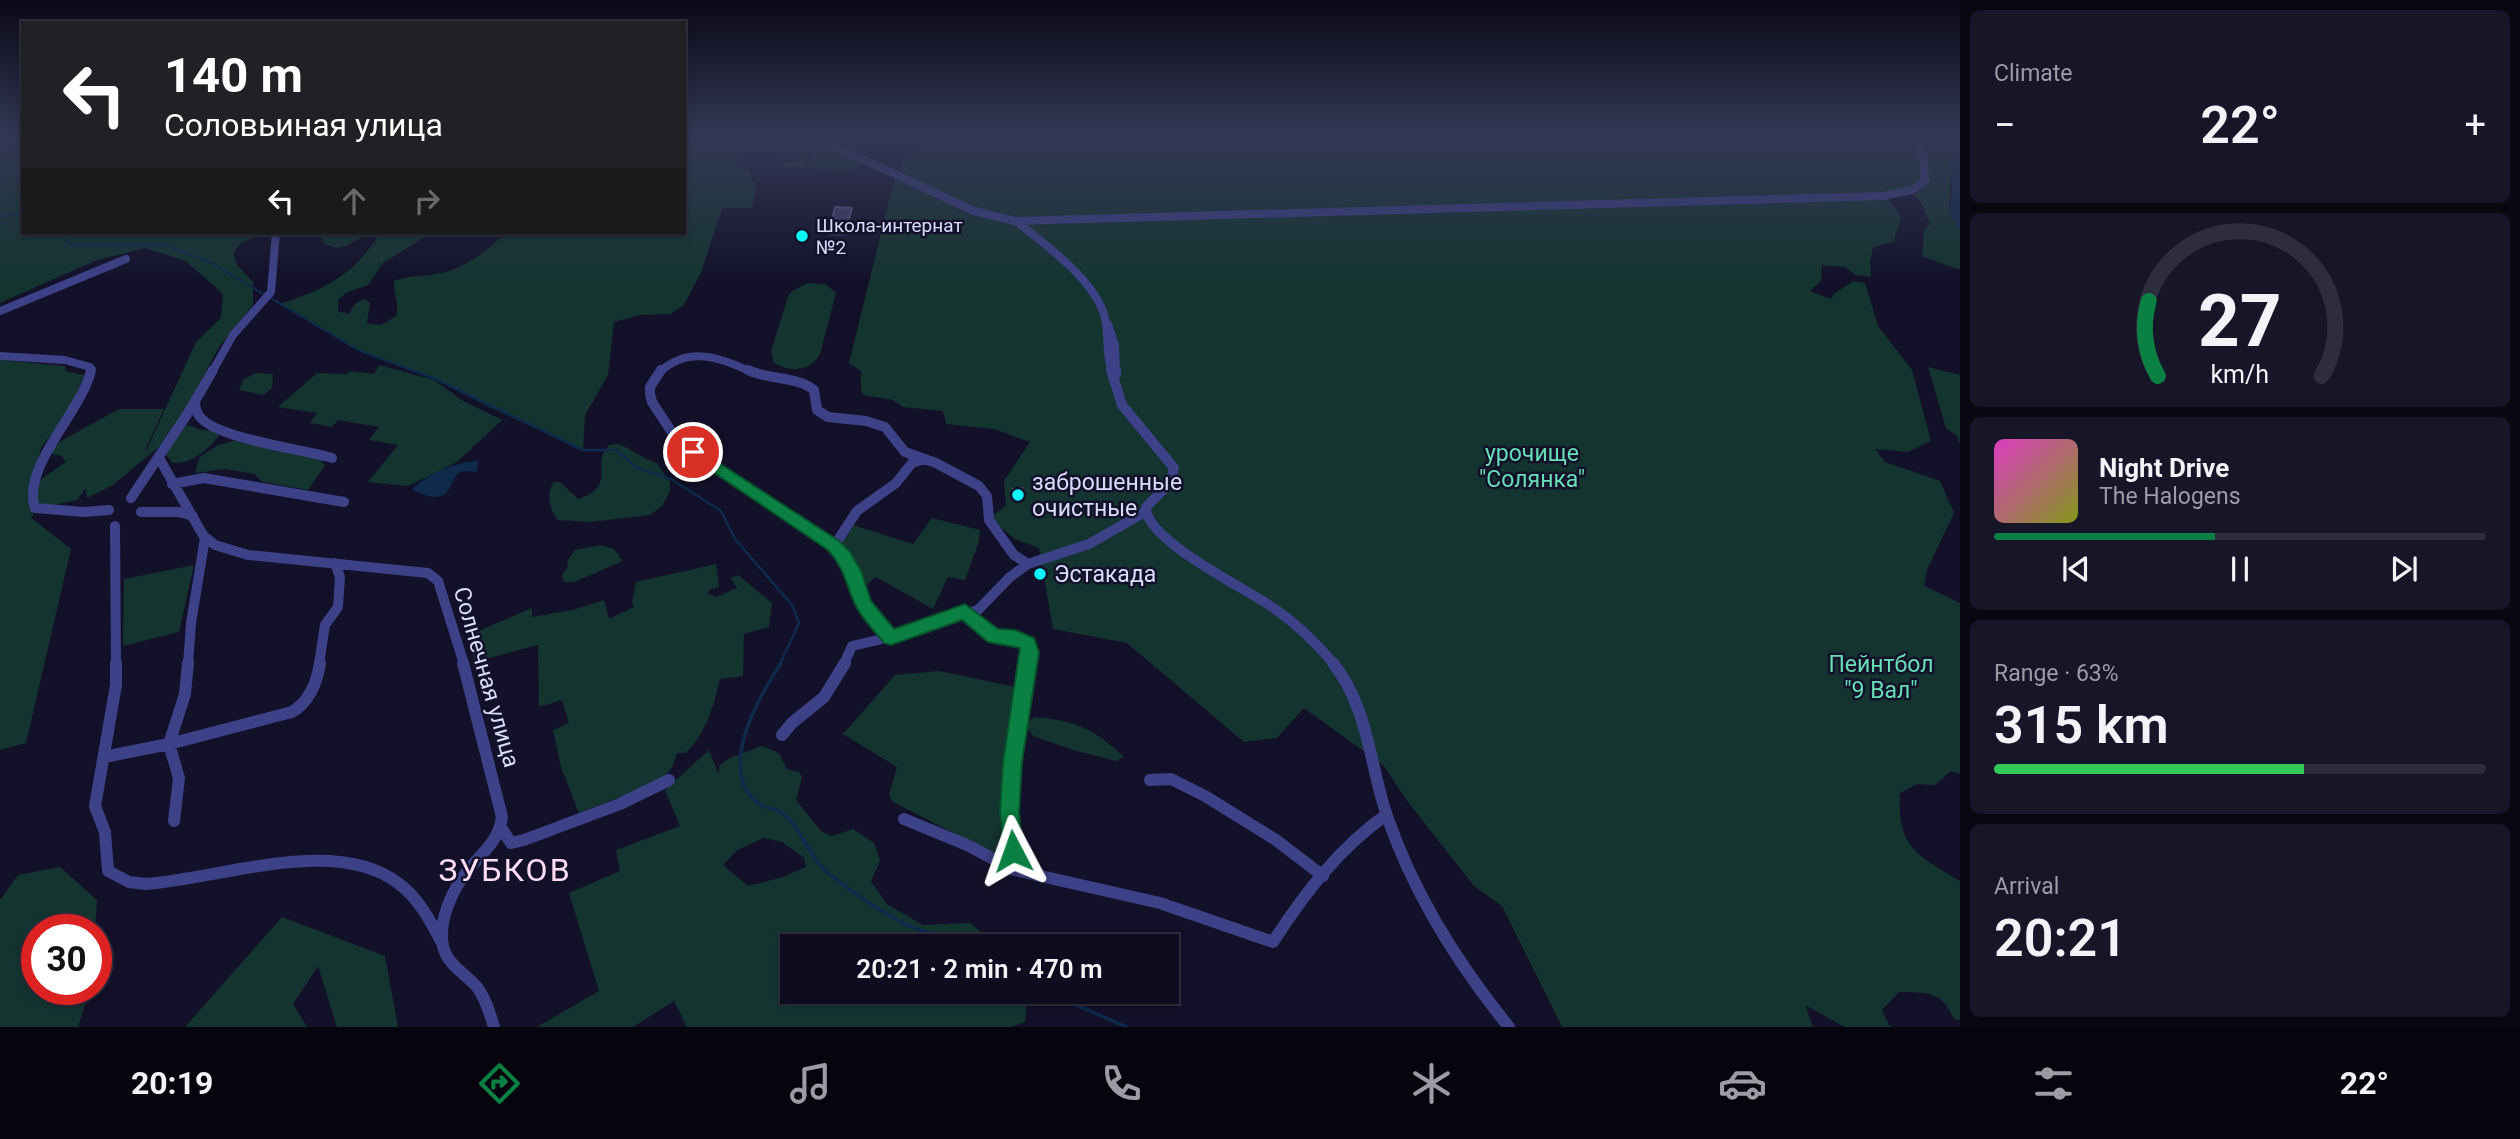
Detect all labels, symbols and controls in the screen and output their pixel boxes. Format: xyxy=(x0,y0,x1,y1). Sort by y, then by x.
text: 140 m xyxy=(164,47,303,104)
icon: left xyxy=(49,49,140,140)
text: Climate xyxy=(1994,60,2073,87)
text: 22° xyxy=(2200,95,2280,156)
text: − xyxy=(1994,103,2016,147)
text: + xyxy=(2464,103,2486,147)
text: Соловьиная улица xyxy=(164,106,443,144)
icon: left xyxy=(262,182,300,220)
icon: ahead xyxy=(335,182,373,220)
icon: right xyxy=(408,182,446,220)
place label: Школа-интернат №2 xyxy=(816,214,963,259)
marker: Школа-интернат №2 xyxy=(794,228,810,244)
text: 27 xyxy=(2198,279,2282,365)
text: km/h xyxy=(2211,360,2269,389)
pin xyxy=(663,422,723,482)
icon: arrive xyxy=(674,433,712,471)
park label: урочище "Солянка" xyxy=(1479,440,1585,493)
text: Night Drive xyxy=(2099,453,2229,483)
place label: заброшенные очистные xyxy=(1032,469,1182,522)
text: The Halogens xyxy=(2099,483,2241,510)
marker: заброшенные очистные xyxy=(1010,487,1026,503)
icon: previous xyxy=(2057,550,2095,588)
icon: pause xyxy=(2221,550,2259,588)
icon: next xyxy=(2385,550,2423,588)
place label: Эстакада xyxy=(1054,561,1156,588)
marker: Эстакада xyxy=(1032,566,1048,582)
street label: Солнечная улица xyxy=(448,584,525,770)
park label: Пейнтбол "9 Вал" xyxy=(1828,651,1934,704)
text: Range · 63% xyxy=(1994,660,2119,687)
text: 315 km xyxy=(1994,695,2169,756)
position arrow xyxy=(976,814,1050,888)
district label: ЗУБКОВ xyxy=(438,851,572,889)
text: Arrival xyxy=(1994,873,2059,900)
text: 20:21 xyxy=(1994,908,2127,969)
speed limit sign: 30 xyxy=(21,914,112,1005)
text: 20:21 · 2 min · 470 m xyxy=(856,954,1103,984)
icon: directions xyxy=(475,1059,524,1108)
icon: music xyxy=(786,1059,835,1108)
icon: phone xyxy=(1097,1059,1146,1108)
icon: climate xyxy=(1407,1059,1456,1108)
icon: car xyxy=(1718,1059,1767,1108)
icon: filters xyxy=(2029,1059,2078,1108)
text: 20:19 xyxy=(131,1064,213,1102)
text: 22° xyxy=(2340,1064,2389,1102)

